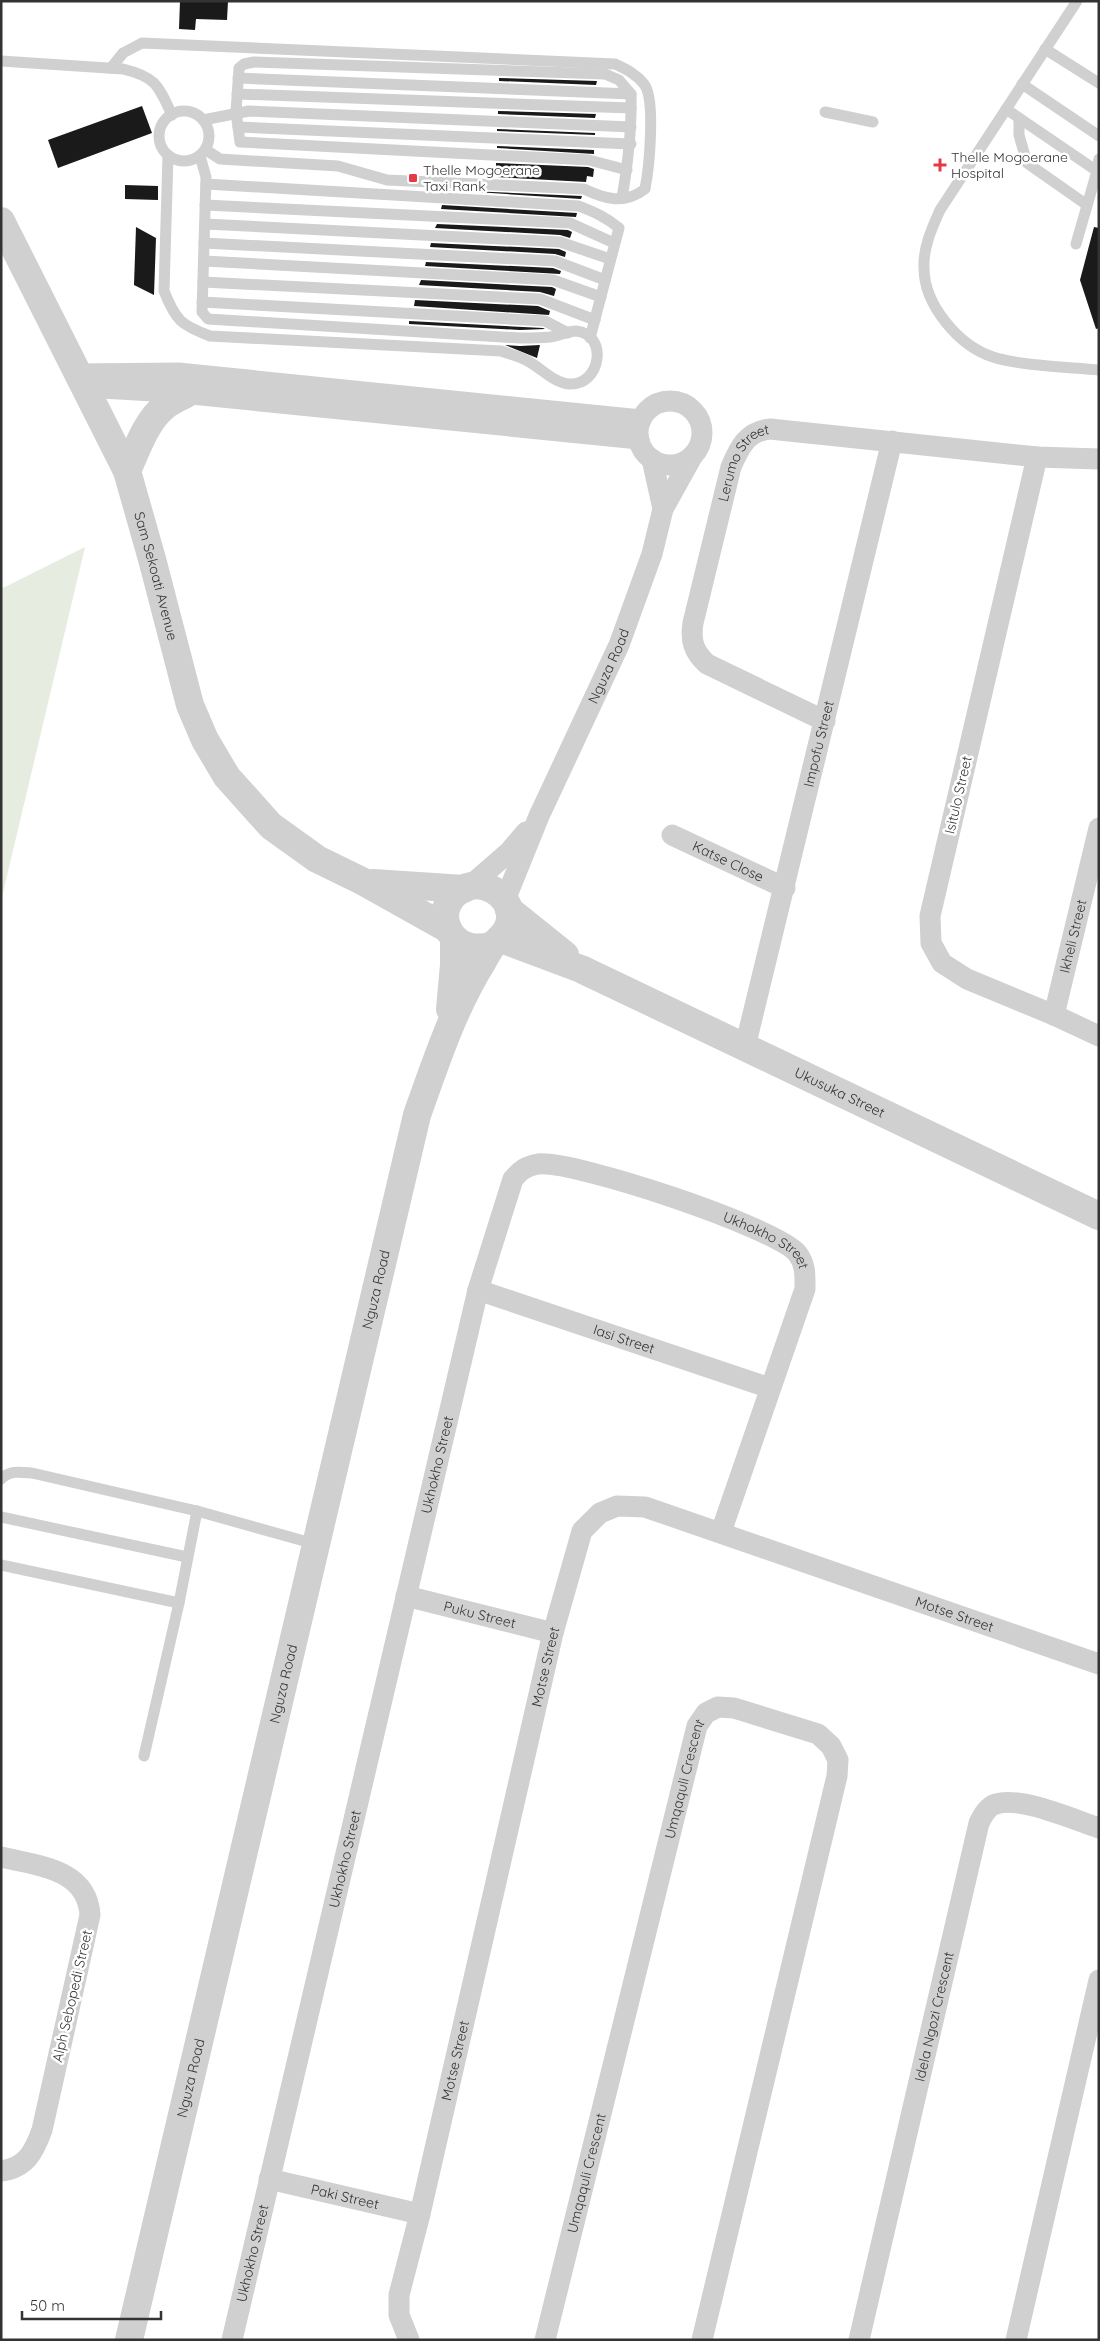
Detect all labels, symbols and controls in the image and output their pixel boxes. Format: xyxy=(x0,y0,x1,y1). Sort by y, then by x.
place label: Thelle Mogoerane Hospital xyxy=(951,148,1068,182)
marker: Thelle Mogoerane Hospital xyxy=(933,158,947,172)
place label: Thelle Mogoerane Taxi Rank xyxy=(423,161,540,195)
marker: Thelle Mogoerane Taxi Rank xyxy=(407,172,419,184)
street label: Lerumo Street xyxy=(714,420,771,503)
street label: Sam Sekoati Avenue xyxy=(130,510,182,642)
street label: Nguza Road xyxy=(584,626,633,707)
street label: Impofu Street xyxy=(799,698,838,789)
street label: Isitulo Street xyxy=(940,754,976,836)
street label: Katse Close xyxy=(690,837,767,886)
street label: Ikheli Street xyxy=(1055,897,1091,975)
street label: Ukusuka Street xyxy=(792,1063,888,1122)
street label: Ukhokho Street xyxy=(720,1207,813,1271)
street label: Nguza Road xyxy=(358,1248,394,1331)
street label: Iasi Street xyxy=(591,1320,657,1358)
street label: Ukhokho Street xyxy=(417,1414,457,1515)
street label: Motse Street xyxy=(913,1592,996,1636)
street label: Puku Street xyxy=(442,1597,518,1632)
street label: Motse Street xyxy=(527,1624,563,1709)
street label: Nguza Road xyxy=(265,1643,301,1725)
street label: Umqaquli Crescent xyxy=(660,1715,709,1841)
street label: Ukhokho Street xyxy=(325,1808,365,1910)
street label: Alph Sebopedi Street xyxy=(48,1928,96,2064)
street label: Idela Ngozi Crescent xyxy=(910,1950,958,2083)
street label: Motse Street xyxy=(437,2018,473,2102)
street label: Nguza Road xyxy=(173,2037,209,2119)
street label: Umqaquli Crescent xyxy=(563,2111,610,2235)
street label: Paki Street xyxy=(309,2180,381,2213)
street label: Ukhokho Street xyxy=(232,2202,273,2304)
scale bar xyxy=(22,2288,161,2320)
text: 50 m xyxy=(30,2296,65,2315)

